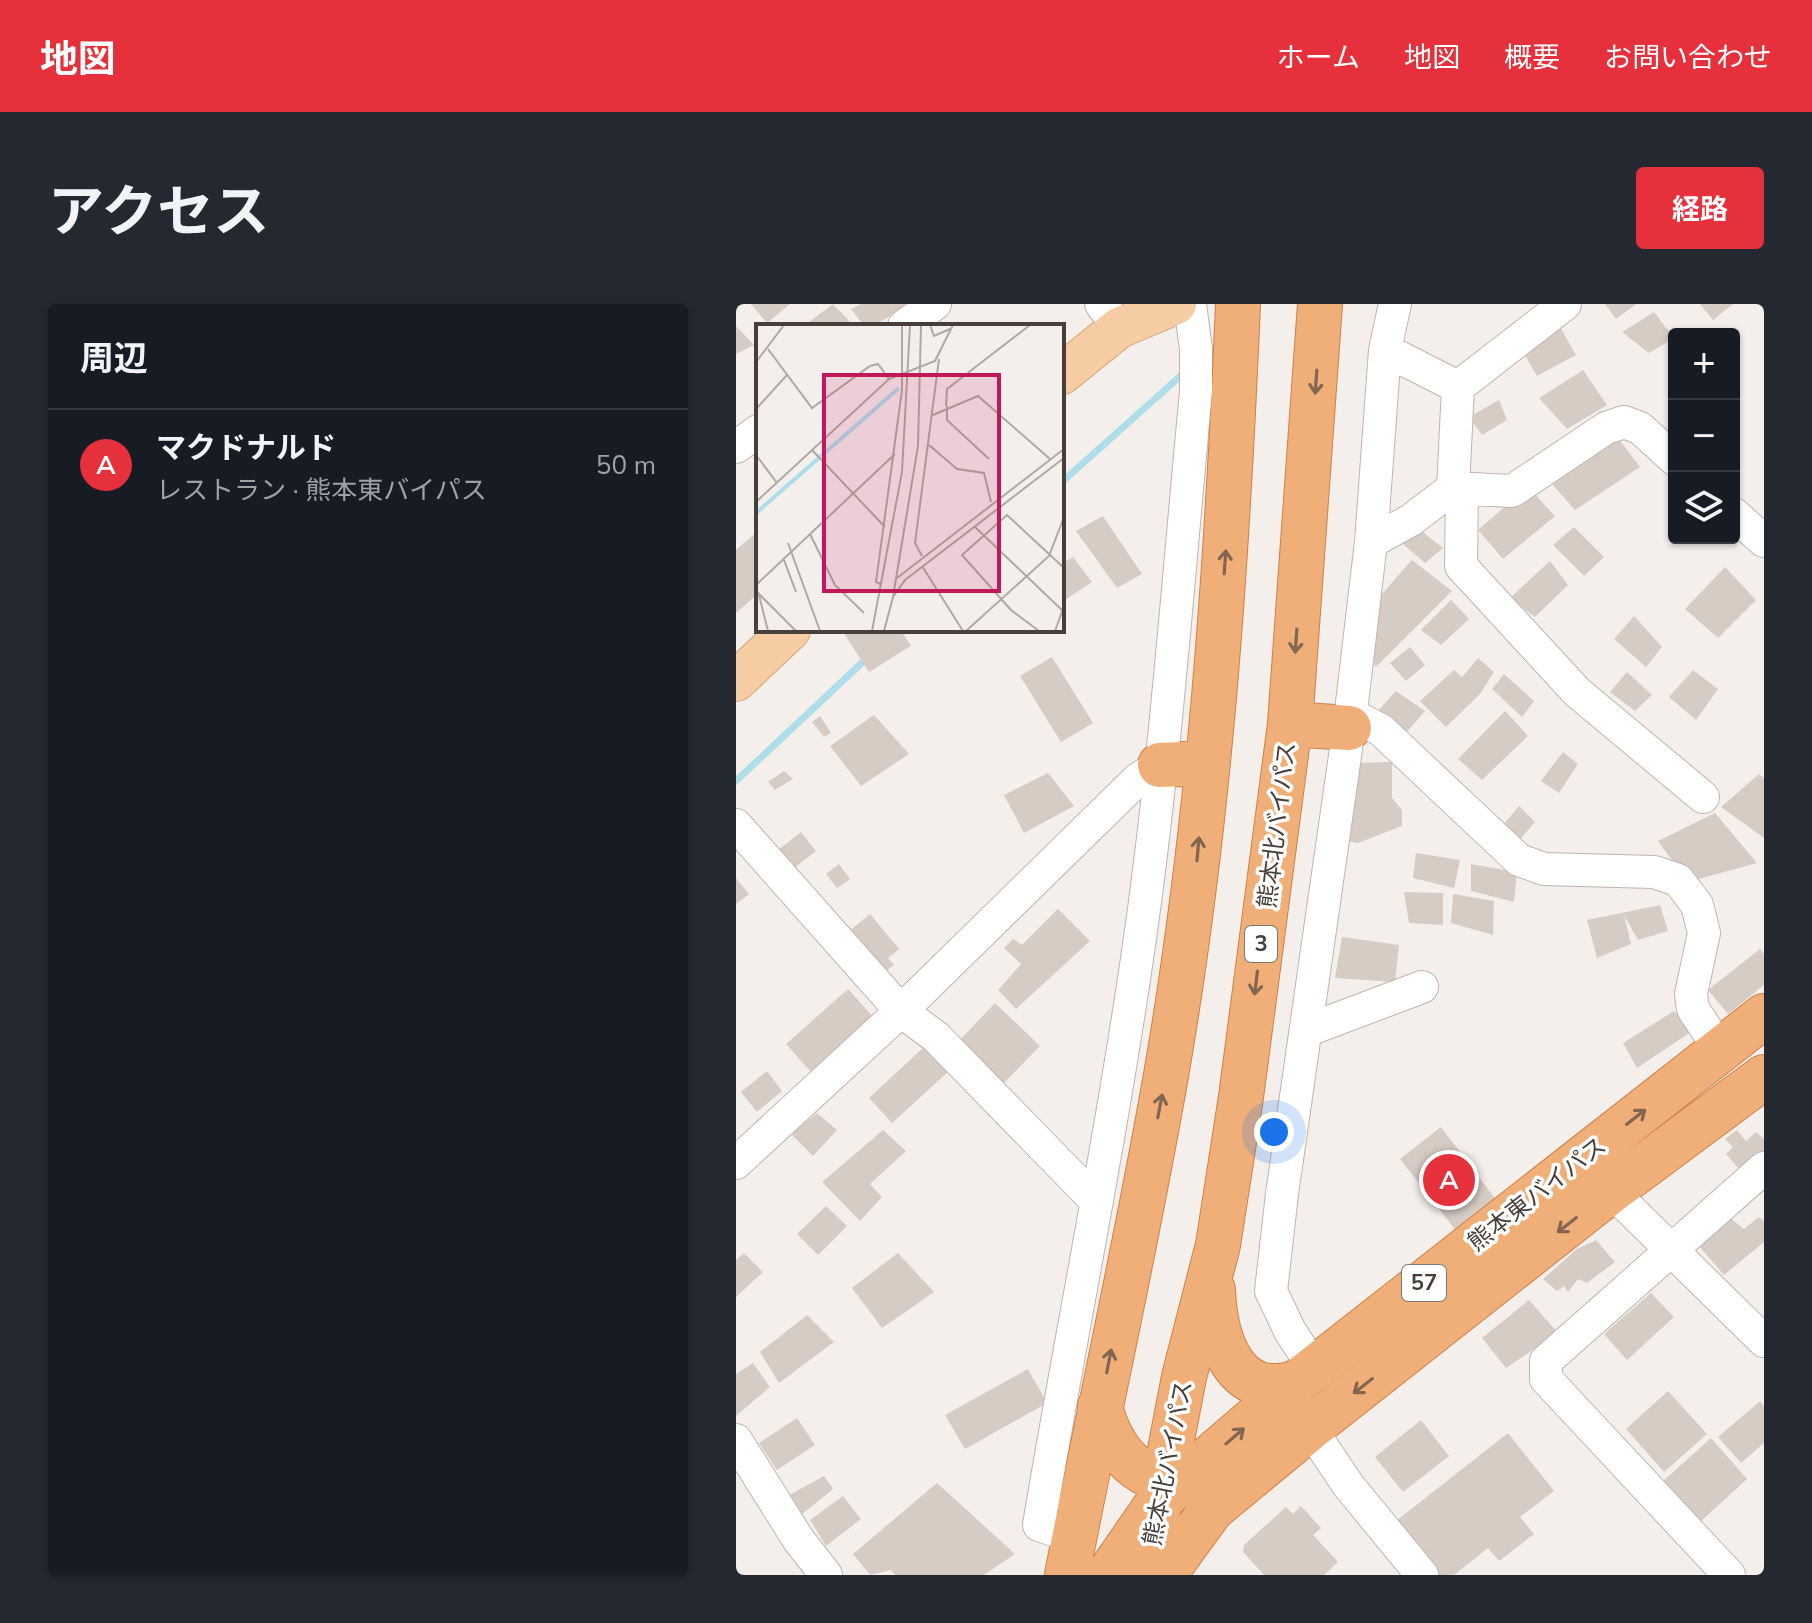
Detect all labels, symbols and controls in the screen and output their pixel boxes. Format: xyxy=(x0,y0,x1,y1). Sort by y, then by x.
text: 地図 xyxy=(40,34,116,85)
text: ホーム xyxy=(1277,39,1360,77)
text: 地図 xyxy=(1404,39,1460,77)
text: 概要 xyxy=(1504,39,1560,77)
text: お問い合わせ xyxy=(1604,39,1772,77)
button: 経路 xyxy=(1636,167,1764,249)
text: アクセス xyxy=(48,174,269,251)
inset map xyxy=(756,324,1064,632)
map controls xyxy=(1668,328,1740,544)
button: + xyxy=(1668,328,1740,400)
text: 周辺 xyxy=(80,336,148,382)
one-way arrow xyxy=(1308,368,1323,395)
button: − xyxy=(1668,400,1740,472)
text: マクドナルド xyxy=(156,428,336,469)
text: A xyxy=(96,448,116,483)
text: 50 m xyxy=(596,448,656,483)
button: layers xyxy=(1668,472,1740,544)
text: レストラン · 熊本東バイパス xyxy=(156,473,487,508)
one-way arrow xyxy=(1217,549,1232,576)
one-way arrow xyxy=(1288,627,1303,654)
street label: 熊本北バイパス xyxy=(1251,740,1303,910)
one-way arrow xyxy=(1190,836,1205,863)
road number: 3 xyxy=(1245,926,1277,962)
one-way arrow xyxy=(1248,970,1263,995)
one-way arrow xyxy=(1153,1094,1168,1119)
one-way arrow xyxy=(1625,1108,1646,1126)
your location xyxy=(1254,1112,1294,1152)
street label: 熊本東バイパス xyxy=(1461,1130,1613,1258)
pin: A xyxy=(1423,1150,1475,1210)
one-way arrow xyxy=(1557,1216,1578,1233)
road number: 57 xyxy=(1402,1265,1446,1301)
one-way arrow xyxy=(1102,1349,1117,1374)
one-way arrow xyxy=(1353,1377,1374,1394)
street label: 熊本北バイパス xyxy=(1136,1378,1200,1548)
one-way arrow xyxy=(1225,1427,1245,1445)

